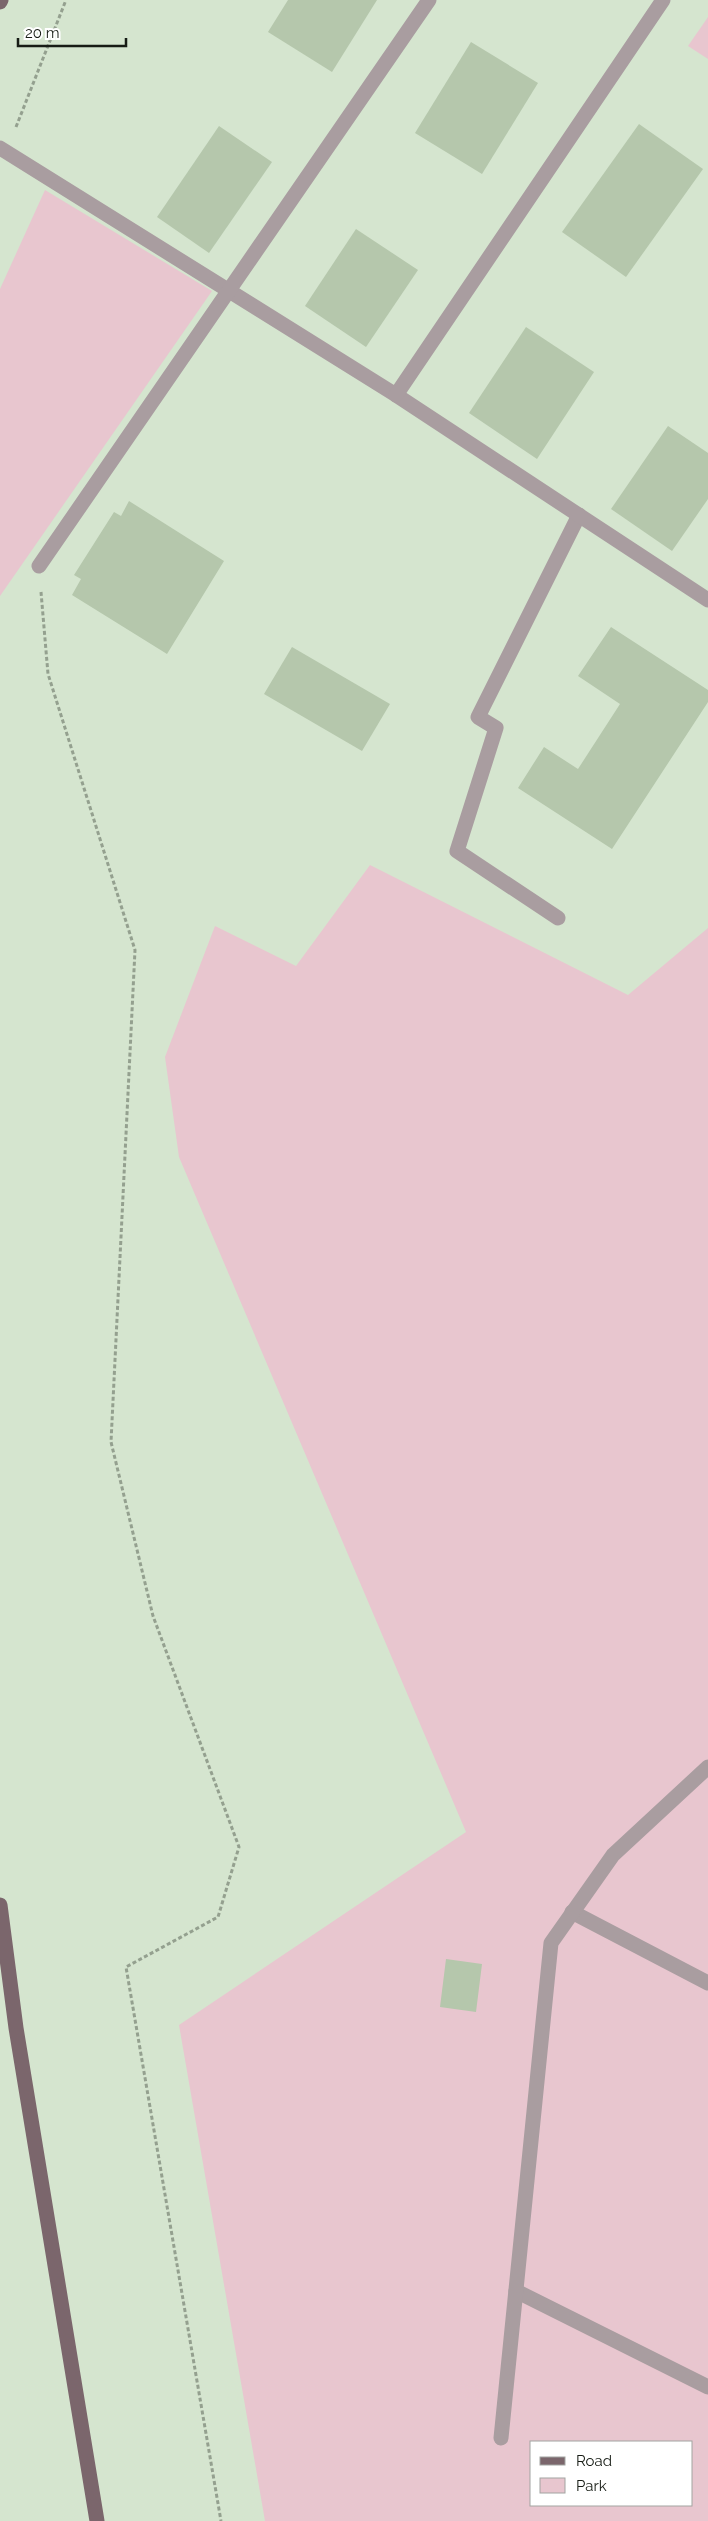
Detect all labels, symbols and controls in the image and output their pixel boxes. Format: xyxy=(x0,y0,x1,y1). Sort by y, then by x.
scale bar xyxy=(18,15,125,47)
text: 20 m xyxy=(25,24,60,42)
legend xyxy=(530,2441,693,2506)
text: Road xyxy=(576,2452,612,2470)
text: Park xyxy=(576,2477,607,2495)

